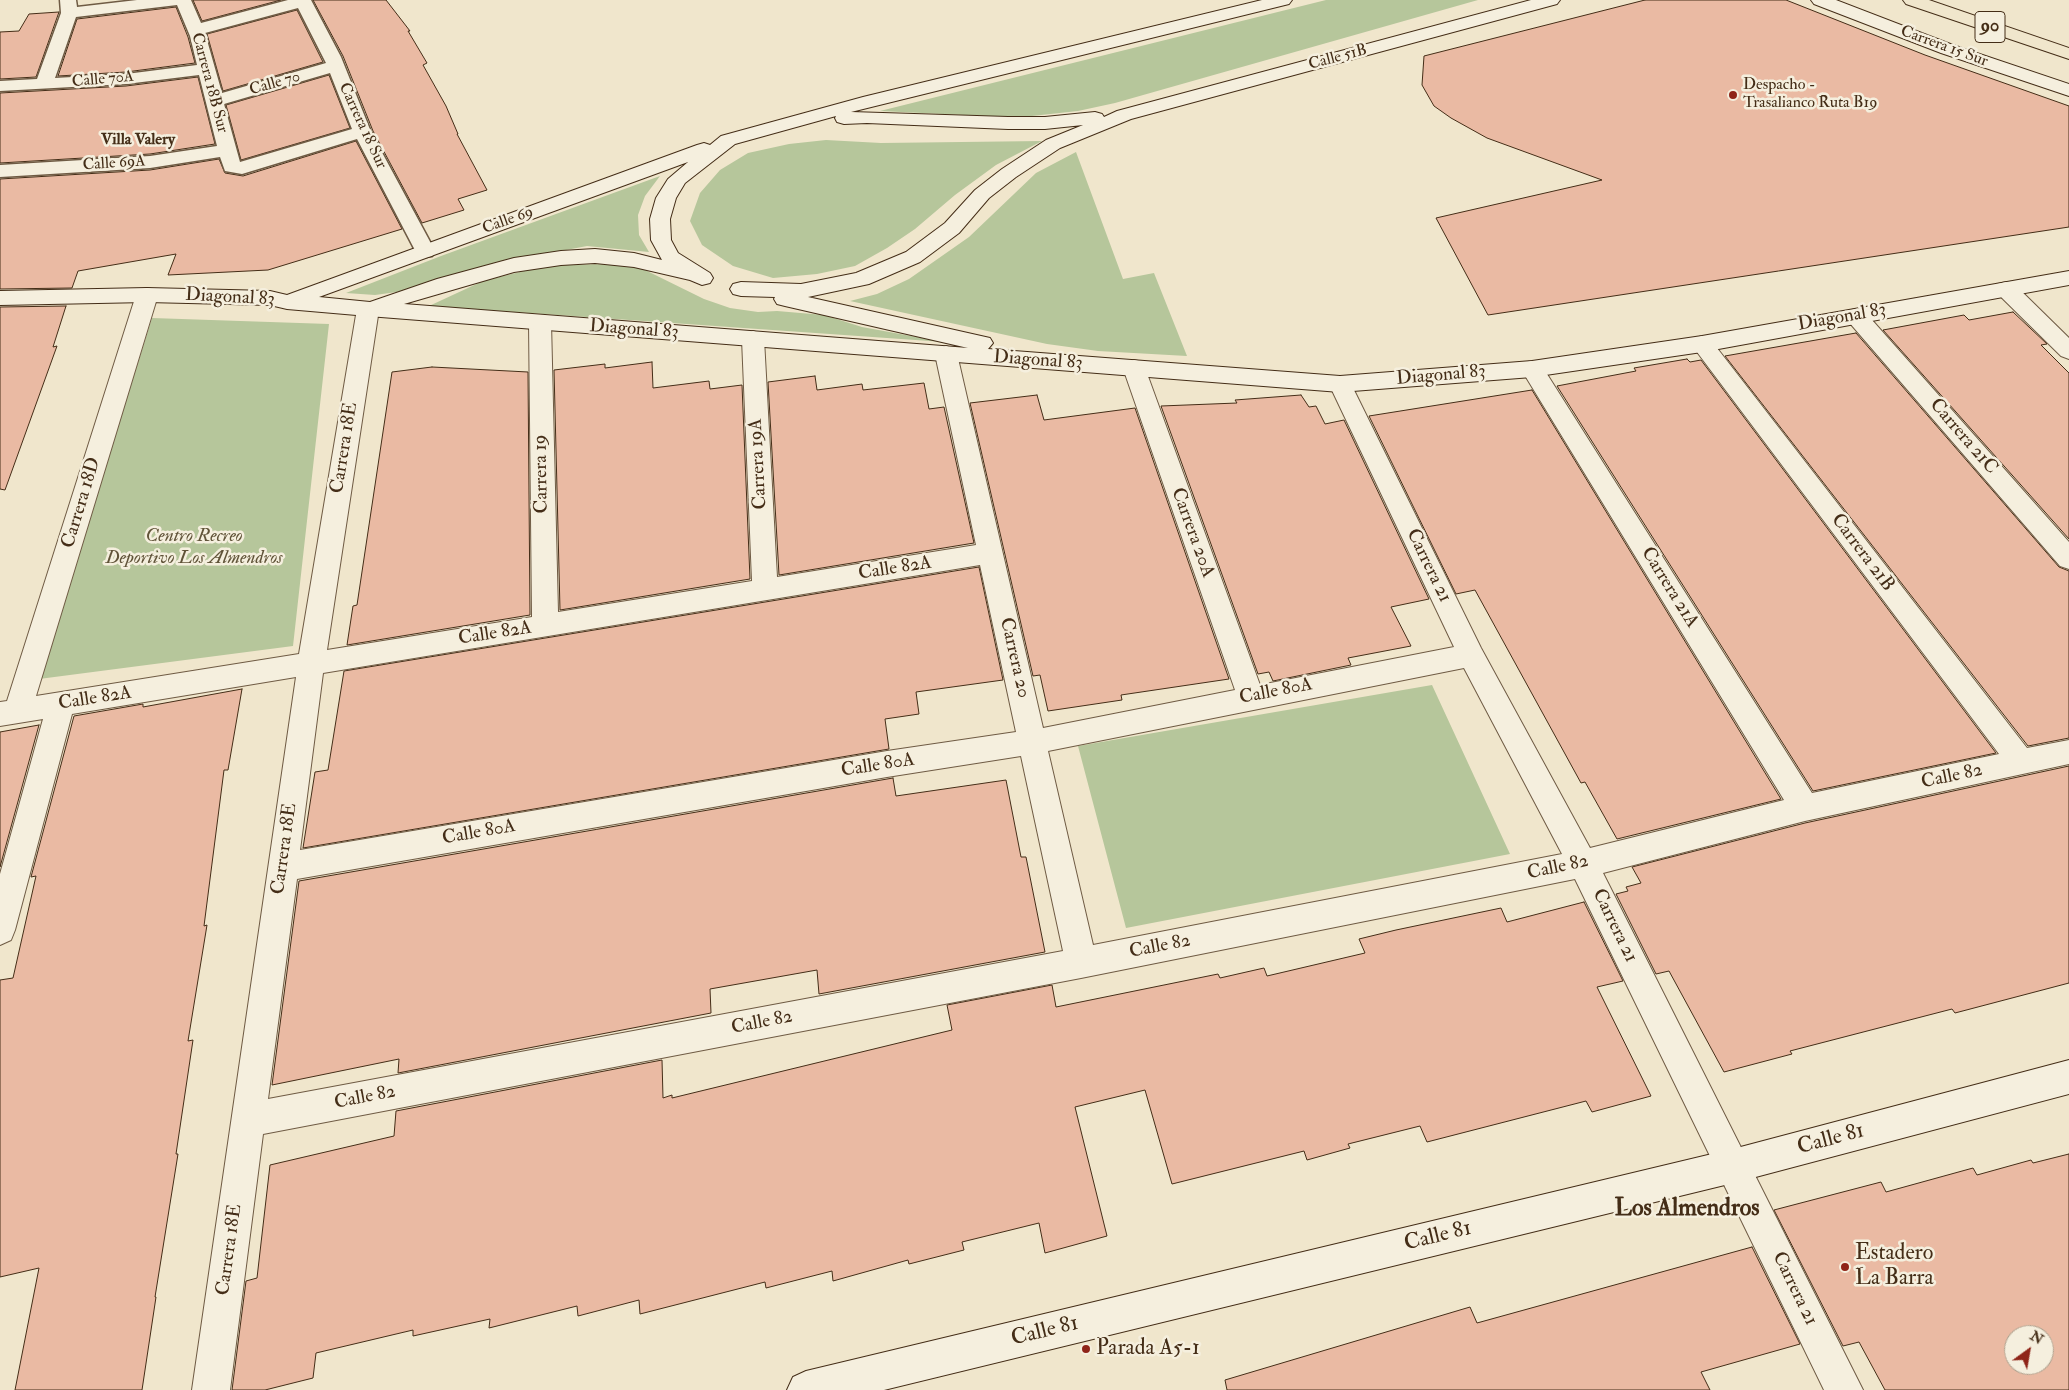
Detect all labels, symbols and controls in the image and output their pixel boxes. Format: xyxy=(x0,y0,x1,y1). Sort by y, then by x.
road number: 90 xyxy=(1975,12,2005,42)
street label: Carrera 15 Sur xyxy=(1898,22,1990,72)
street label: Carrera 18B Sur xyxy=(186,31,232,135)
street label: Calle 51B xyxy=(1307,41,1369,75)
street label: Calle 70A xyxy=(71,68,135,92)
street label: Calle 70 xyxy=(247,68,303,100)
place label: Despacho - Trasalianco Ruta B19 xyxy=(1743,76,1877,114)
street label: Carrera 18 Sur xyxy=(334,80,390,172)
marker: Despacho - Trasalianco Ruta B19 xyxy=(1727,89,1739,101)
district label: Villa Valery xyxy=(101,131,175,151)
street label: Calle 69A xyxy=(82,152,146,176)
street label: Calle 69 xyxy=(480,203,536,239)
street label: Diagonal 83 xyxy=(185,284,275,312)
street label: Diagonal 83 xyxy=(1796,299,1888,337)
street label: Diagonal 83 xyxy=(589,316,679,344)
street label: Diagonal 83 xyxy=(993,347,1083,375)
street label: Diagonal 83 xyxy=(1395,361,1487,391)
street label: Carrera 21C xyxy=(1924,394,2002,480)
street label: Carrera 18E xyxy=(327,401,363,495)
street label: Carrera 19A xyxy=(745,418,773,510)
street label: Carrera 19 xyxy=(530,434,554,514)
street label: Carrera 18D xyxy=(57,455,107,551)
street label: Carrera 20A xyxy=(1165,485,1219,581)
street label: Carrera 21B xyxy=(1825,510,1899,596)
park label: Centro Recreo Deportivo Los Almendros xyxy=(106,526,282,570)
street label: Carrera 21 xyxy=(1400,526,1456,606)
street label: Carrera 21A xyxy=(1635,543,1703,633)
street label: Calle 82A xyxy=(857,552,933,586)
street label: Carrera 20 xyxy=(994,616,1034,700)
street label: Calle 82A xyxy=(457,617,533,651)
street label: Calle 80A xyxy=(1238,674,1314,710)
street label: Calle 82A xyxy=(57,682,133,716)
street label: Calle 80A xyxy=(840,749,916,783)
street label: Calle 82 xyxy=(1919,759,1985,795)
street label: Carrera 18E xyxy=(267,802,303,896)
street label: Calle 80A xyxy=(441,815,517,851)
street label: Calle 82 xyxy=(1525,850,1591,886)
street label: Carrera 21 xyxy=(1586,886,1642,966)
street label: Calle 82 xyxy=(1127,930,1193,964)
street label: Calle 82 xyxy=(729,1006,795,1040)
street label: Calle 82 xyxy=(332,1081,398,1115)
street label: Calle 81 xyxy=(1795,1118,1867,1162)
district label: Los Almendros xyxy=(1614,1196,1760,1224)
street label: Carrera 18E xyxy=(212,1203,248,1297)
street label: Calle 81 xyxy=(1402,1216,1474,1258)
place label: Estadero La Barra xyxy=(1855,1241,1934,1292)
street label: Carrera 21 xyxy=(1766,1249,1822,1329)
marker: Estadero La Barra xyxy=(1839,1261,1851,1273)
street label: Calle 81 xyxy=(1009,1311,1081,1353)
north arrow xyxy=(2004,1325,2054,1375)
text: N xyxy=(2027,1327,2047,1348)
place label: Parada A5-1 xyxy=(1096,1336,1200,1362)
marker: Parada A5-1 xyxy=(1080,1343,1092,1355)

